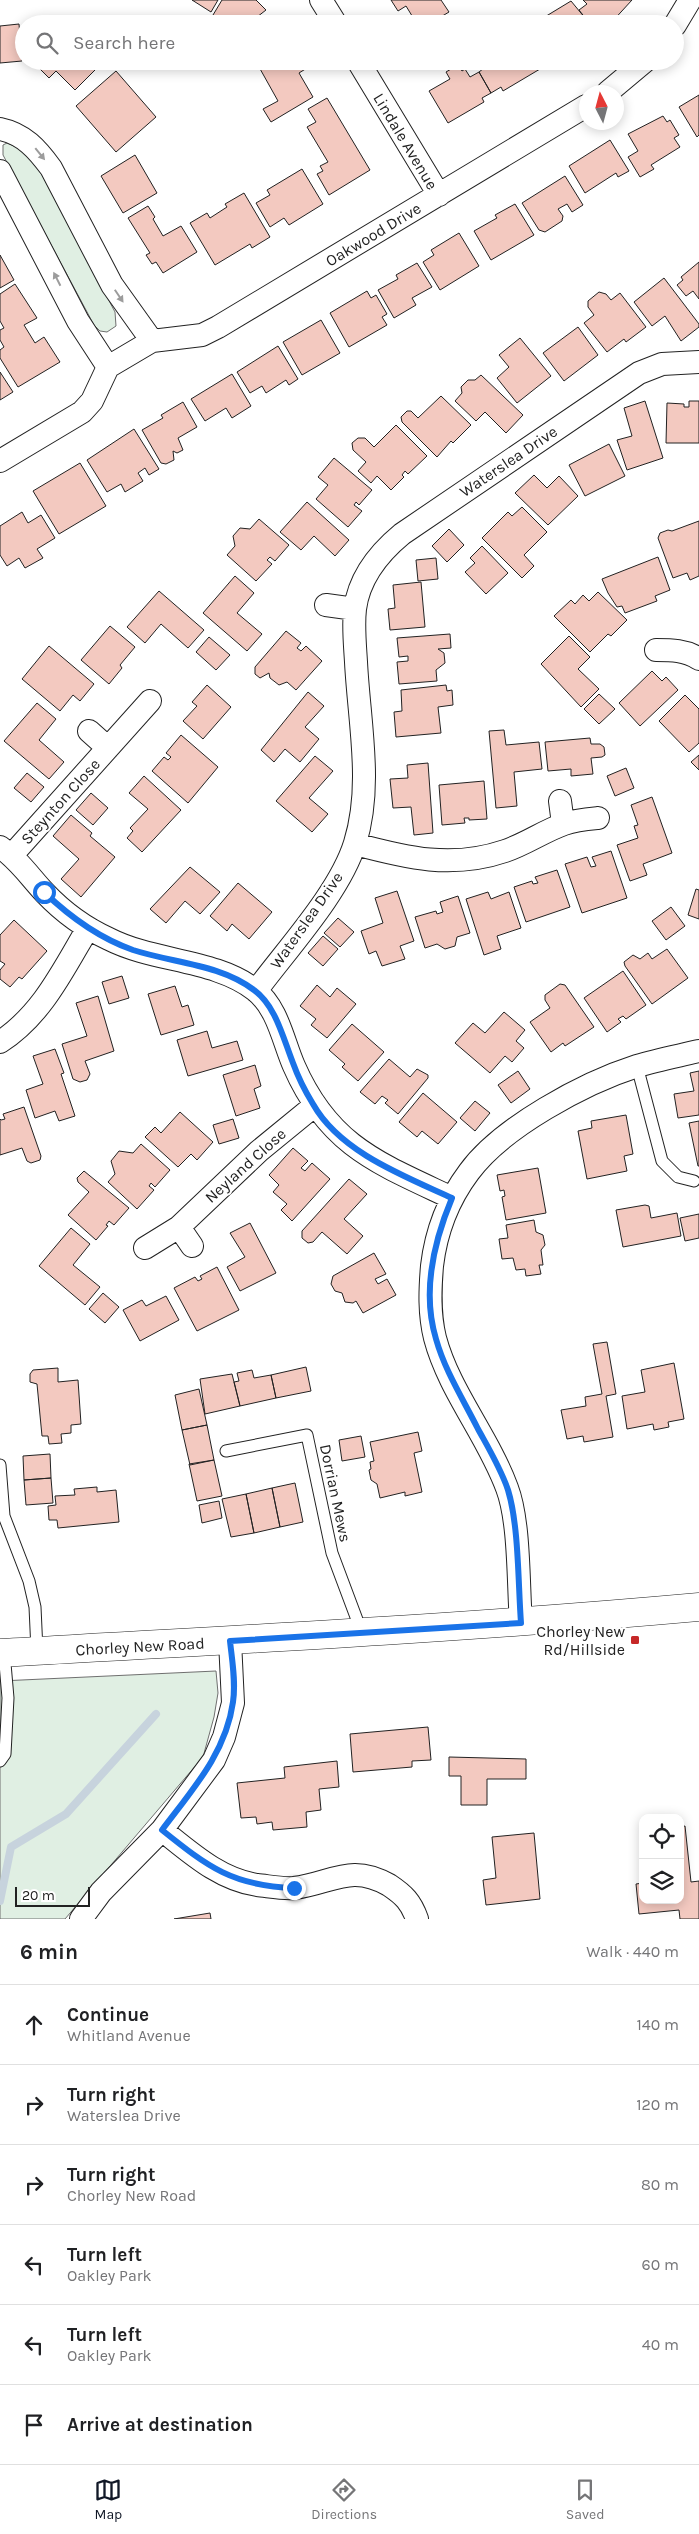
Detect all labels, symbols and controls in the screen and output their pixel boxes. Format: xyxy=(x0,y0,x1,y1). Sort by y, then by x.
search box xyxy=(15,15,684,70)
icon: search xyxy=(33,29,61,57)
text: Search here xyxy=(73,32,175,54)
north arrow xyxy=(579,85,624,130)
street label: Lindale Avenue xyxy=(369,90,442,193)
one-way arrow xyxy=(34,148,45,160)
street label: Oakwood Drive xyxy=(322,199,424,270)
one-way arrow xyxy=(53,272,61,287)
one-way arrow xyxy=(114,289,124,302)
street label: Waterslea Drive xyxy=(456,422,561,501)
street label: Steynton Close xyxy=(17,755,104,848)
street label: Waterslea Drive xyxy=(266,868,347,972)
route start xyxy=(33,881,56,904)
street label: Neyland Close xyxy=(201,1124,290,1207)
street label: Dorrian Mews xyxy=(316,1442,355,1544)
place label: Chorley New Rd/Hillside xyxy=(536,1622,625,1659)
street label: Chorley New Road xyxy=(75,1634,205,1659)
marker: Chorley New Rd/Hillside xyxy=(629,1634,641,1646)
map controls xyxy=(639,1814,684,1904)
button: locate xyxy=(639,1814,684,1859)
button: layers xyxy=(639,1859,684,1904)
route end xyxy=(283,1877,306,1900)
scale bar xyxy=(15,1884,90,1907)
text: 20 m xyxy=(22,1887,55,1904)
text: 6 min xyxy=(20,1940,78,1964)
text: Walk · 440 m xyxy=(586,1942,679,1961)
text: Continue xyxy=(67,2004,149,2026)
icon: ahead xyxy=(20,2011,48,2039)
text: 140 m xyxy=(637,2015,679,2034)
text: Whitland Avenue xyxy=(67,2026,191,2045)
text: Turn right xyxy=(67,2084,156,2106)
icon: right xyxy=(20,2091,48,2119)
text: 120 m xyxy=(636,2095,679,2114)
text: Waterslea Drive xyxy=(67,2106,181,2125)
text: Turn right xyxy=(67,2164,156,2186)
icon: right xyxy=(20,2171,48,2199)
text: 80 m xyxy=(641,2175,679,2194)
text: Chorley New Road xyxy=(67,2186,196,2205)
text: Turn left xyxy=(67,2244,142,2266)
icon: left xyxy=(20,2251,48,2279)
text: 60 m xyxy=(642,2255,679,2274)
text: Oakley Park xyxy=(67,2266,152,2285)
text: Turn left xyxy=(67,2324,142,2346)
icon: left xyxy=(20,2331,48,2359)
text: 40 m xyxy=(642,2335,679,2354)
text: Oakley Park xyxy=(67,2346,152,2365)
icon: arrive xyxy=(20,2411,48,2439)
text: Arrive at destination xyxy=(67,2414,253,2436)
tab: Map xyxy=(94,2476,122,2523)
tab: Directions xyxy=(311,2476,377,2523)
tab: Saved xyxy=(566,2476,605,2523)

